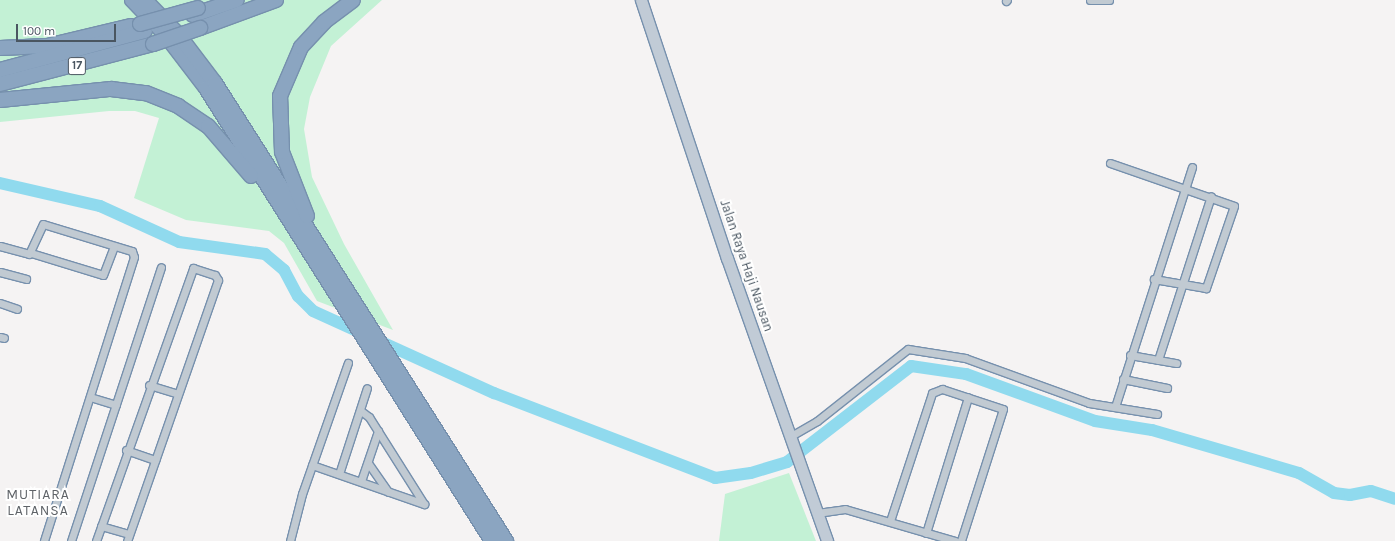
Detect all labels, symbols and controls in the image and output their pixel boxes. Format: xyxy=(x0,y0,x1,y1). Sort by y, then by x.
scale bar xyxy=(18,16,118,42)
text: 100 m xyxy=(23,24,55,38)
road number: 17 xyxy=(67,56,87,76)
street label: Jalan Raya Haji Nausan xyxy=(716,198,776,334)
district label: MUTIARA LATANSA xyxy=(6,487,70,520)

